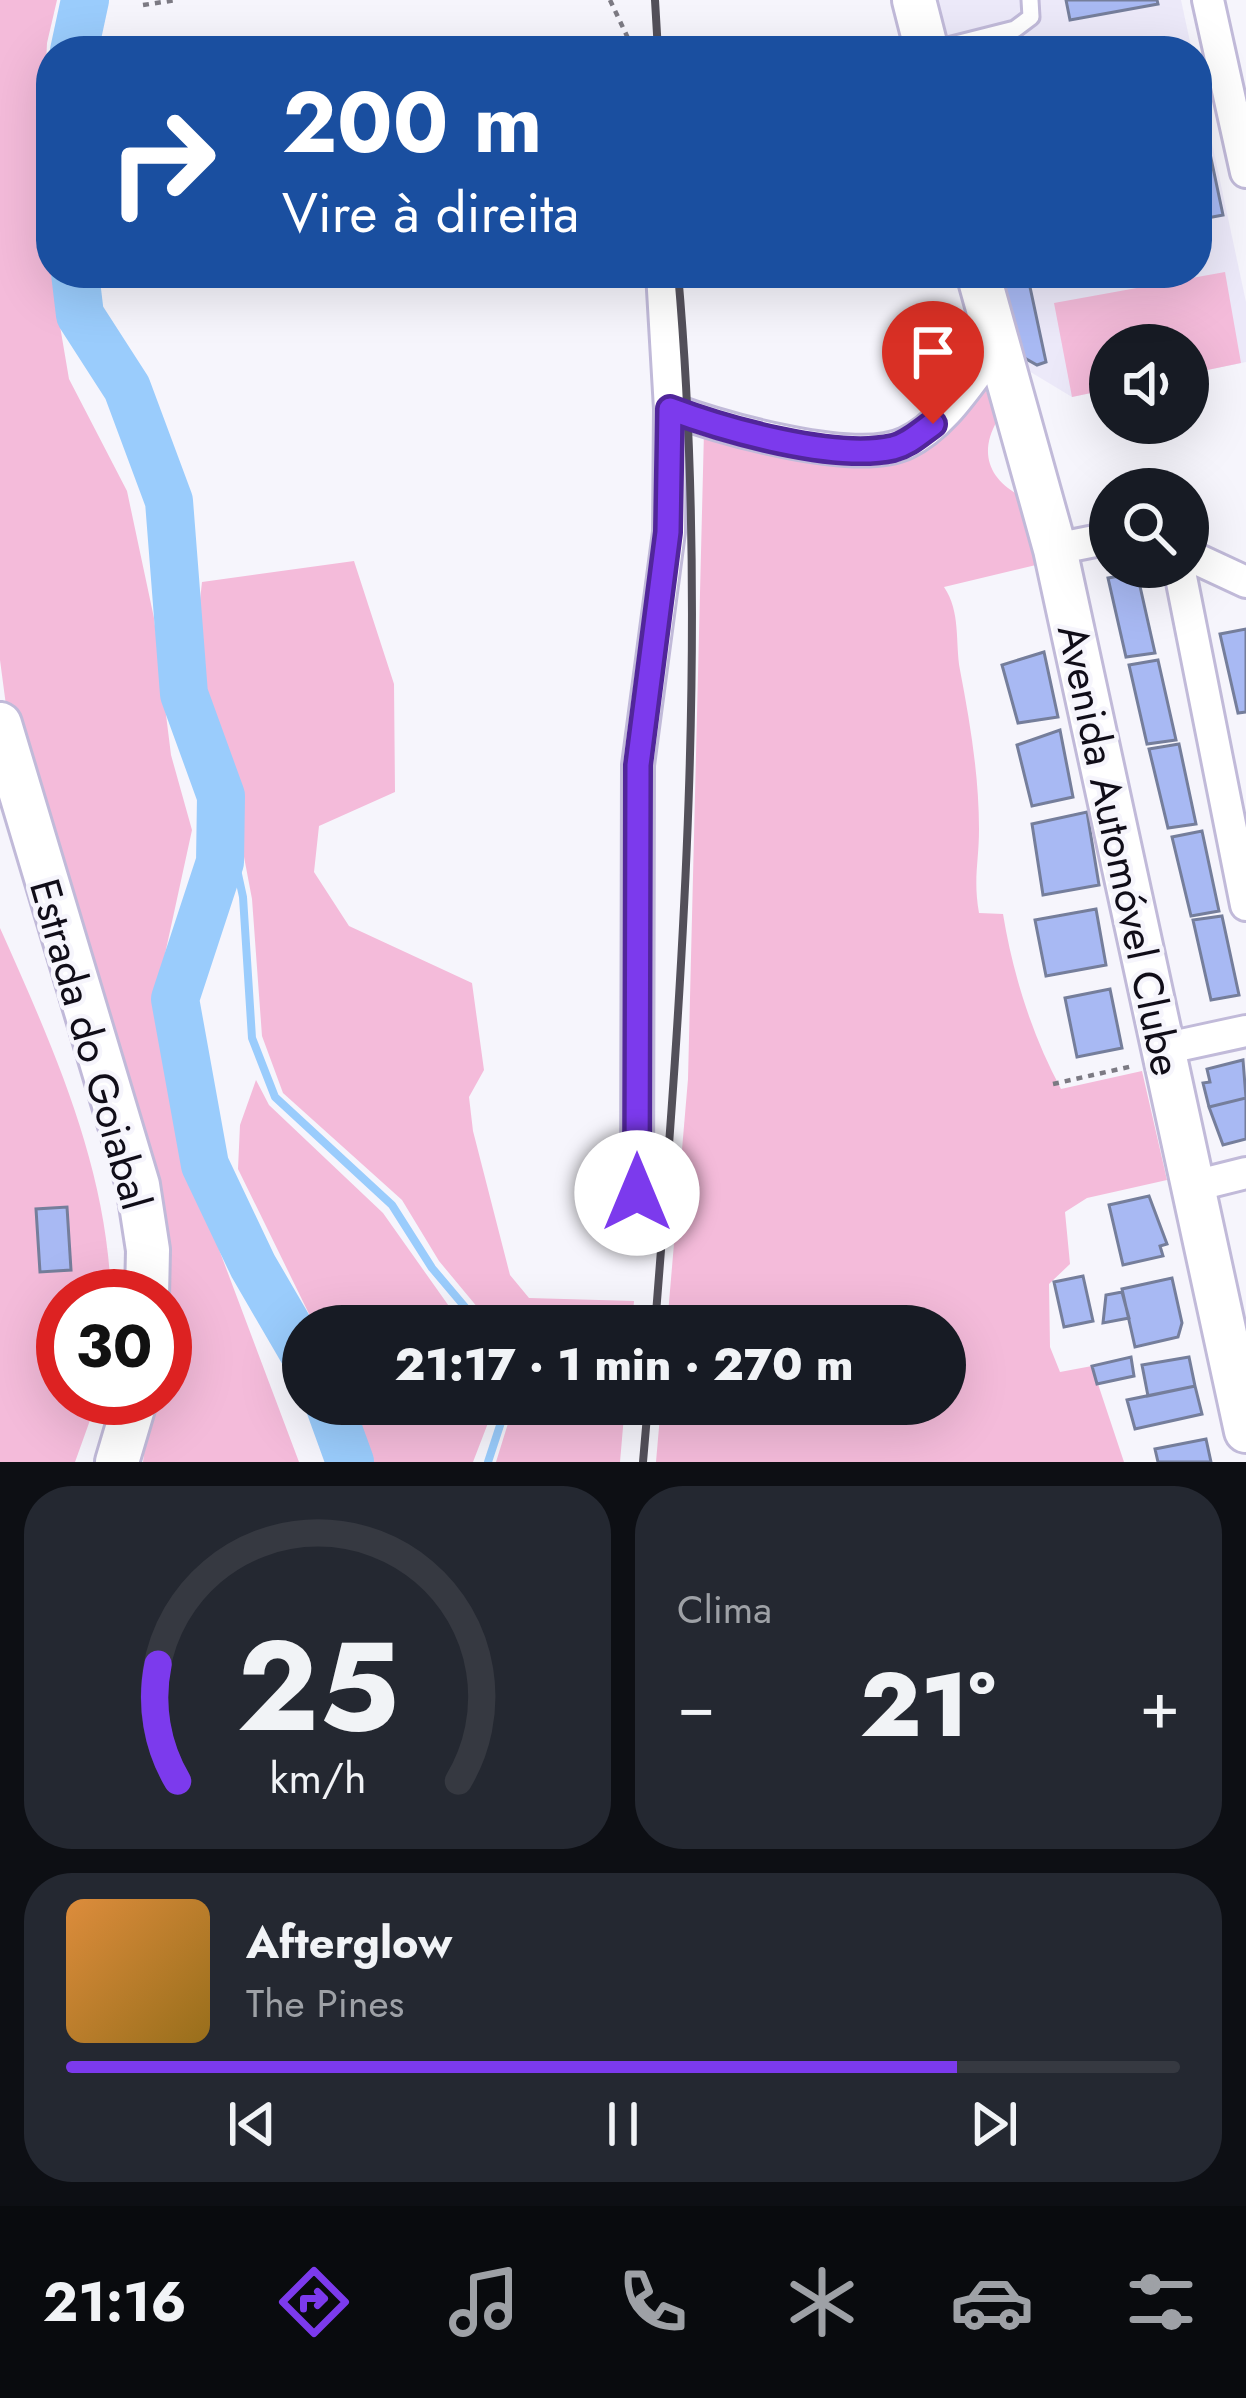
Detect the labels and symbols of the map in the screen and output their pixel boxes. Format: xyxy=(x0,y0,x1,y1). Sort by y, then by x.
pin xyxy=(882,301,984,424)
street label: Avenida Automóvel Clube xyxy=(1042,619,1197,1081)
street label: Estrada do Goiabal xyxy=(14,872,167,1217)
position arrow xyxy=(574,1130,700,1256)
speed limit sign: 30 xyxy=(36,1269,192,1425)

